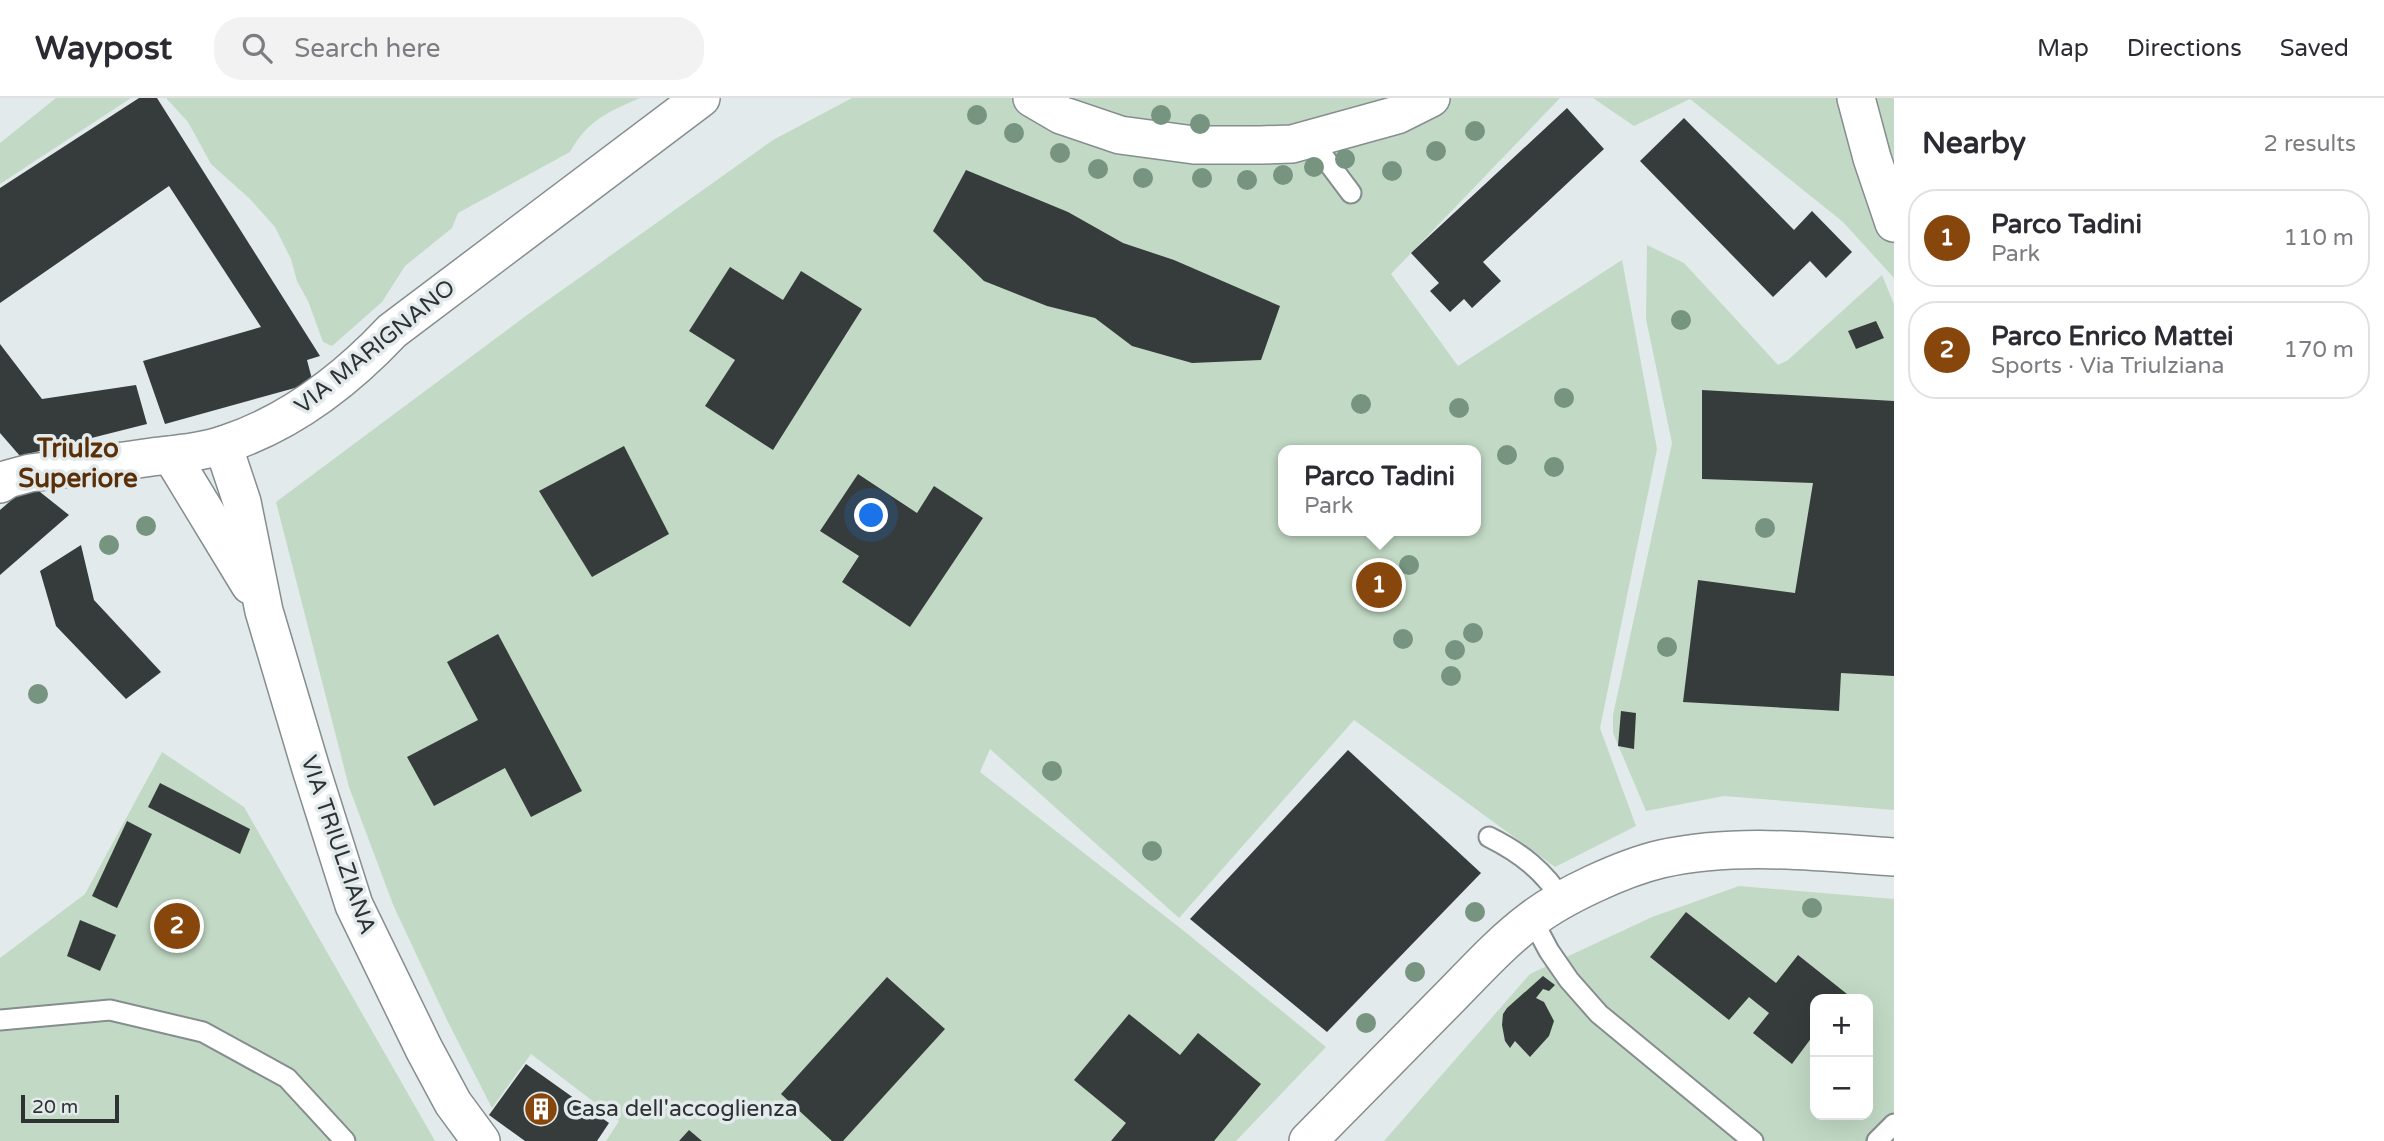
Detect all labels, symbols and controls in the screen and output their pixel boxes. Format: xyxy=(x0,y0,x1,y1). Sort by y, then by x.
search box xyxy=(214,17,704,80)
text: Waypost xyxy=(35,29,172,68)
icon: search xyxy=(238,29,276,67)
text: Search here xyxy=(294,33,440,64)
text: Map xyxy=(2037,34,2089,63)
text: Directions xyxy=(2127,34,2242,63)
text: Saved xyxy=(2280,34,2349,63)
text: Nearby xyxy=(1922,125,2026,162)
text: 2 results xyxy=(2263,130,2356,158)
text: Parco Tadini xyxy=(1991,209,2142,240)
text: 1 xyxy=(1940,224,1954,252)
text: 110 m xyxy=(2284,224,2354,252)
text: Park xyxy=(1991,240,2040,268)
street label: VIA MARIGNANO xyxy=(289,274,461,420)
text: Parco Enrico Mattei xyxy=(1991,321,2234,352)
text: 2 xyxy=(1940,336,1954,364)
text: 170 m xyxy=(2284,336,2354,364)
text: Sports · Via Triulziana xyxy=(1991,352,2224,380)
district label: Triulzo Superiore xyxy=(18,433,138,494)
popup xyxy=(1278,445,1481,536)
text: Parco Tadini xyxy=(1304,461,1455,492)
text: Park xyxy=(1304,492,1353,520)
your location xyxy=(854,498,888,532)
pin: 1 xyxy=(1356,559,1402,611)
street label: VIA TRIULZIANA xyxy=(294,752,382,938)
pin: 2 xyxy=(154,900,200,952)
map controls xyxy=(1810,994,1873,1120)
button: + xyxy=(1810,994,1873,1057)
button: − xyxy=(1810,1057,1873,1120)
building icon: Casa dell'accoglienza xyxy=(522,1090,560,1128)
scale bar xyxy=(21,1092,119,1124)
place label: Casa dell'accoglienza xyxy=(566,1095,798,1123)
text: 20 m xyxy=(32,1096,78,1118)

